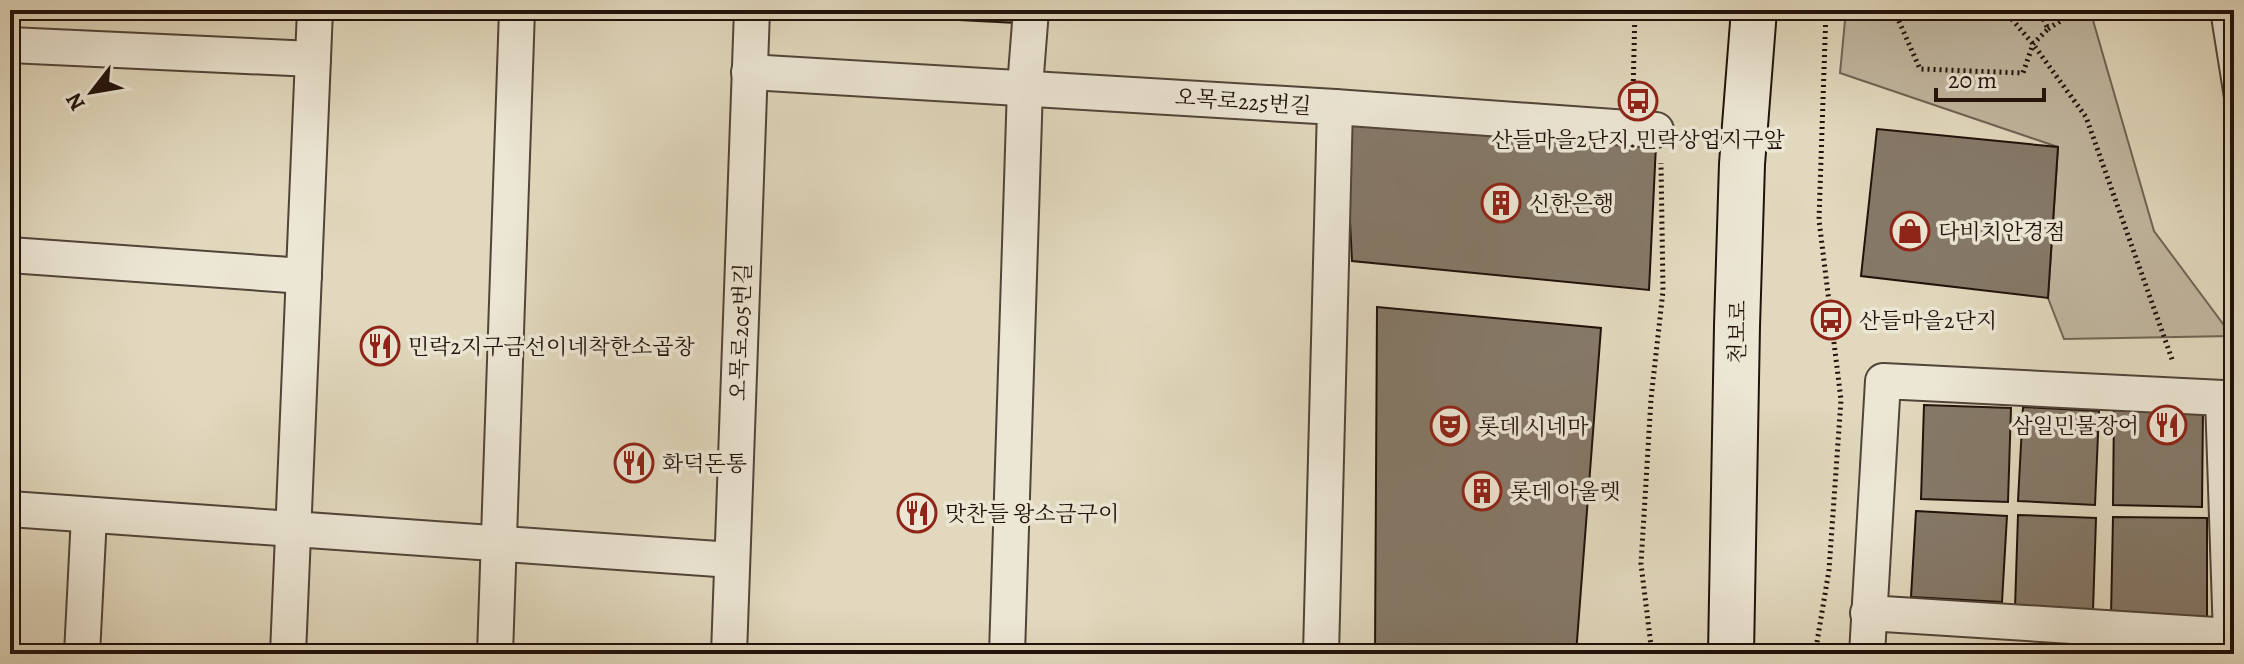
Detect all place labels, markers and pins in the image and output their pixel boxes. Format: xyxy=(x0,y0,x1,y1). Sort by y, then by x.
bus stop icon: 산들마을2단지.민락상업지구앞 xyxy=(1617,80,1659,122)
place label: 산들마을2단지.민락상업지구앞 xyxy=(1491,125,1785,155)
building icon: 신한은행 xyxy=(1480,182,1522,224)
place label: 신한은행 xyxy=(1529,189,1614,219)
shop icon: 다비치안경점 xyxy=(1889,210,1931,252)
place label: 다비치안경점 xyxy=(1938,217,2066,247)
bus stop icon: 산들마을2단지 xyxy=(1810,299,1852,341)
place label: 산들마을2단지 xyxy=(1859,306,1997,336)
restaurant icon: 민락2지구금선이네착한소곱창 xyxy=(359,325,401,367)
place label: 민락2지구금선이네착한소곱창 xyxy=(408,332,695,362)
restaurant icon: 삼일민물장어 xyxy=(2146,404,2188,446)
theatre icon: 롯데 시네마 xyxy=(1429,405,1471,447)
place label: 삼일민물장어 xyxy=(2011,411,2139,441)
place label: 롯데 시네마 xyxy=(1478,412,1589,442)
restaurant icon: 화덕돈통 xyxy=(613,442,655,484)
place label: 화덕돈통 xyxy=(662,449,747,479)
building icon: 롯데 아울렛 xyxy=(1461,470,1503,512)
place label: 롯데 아울렛 xyxy=(1510,477,1621,507)
restaurant icon: 맛찬들 왕소금구이 xyxy=(896,492,938,534)
place label: 맛찬들 왕소금구이 xyxy=(945,499,1119,529)

